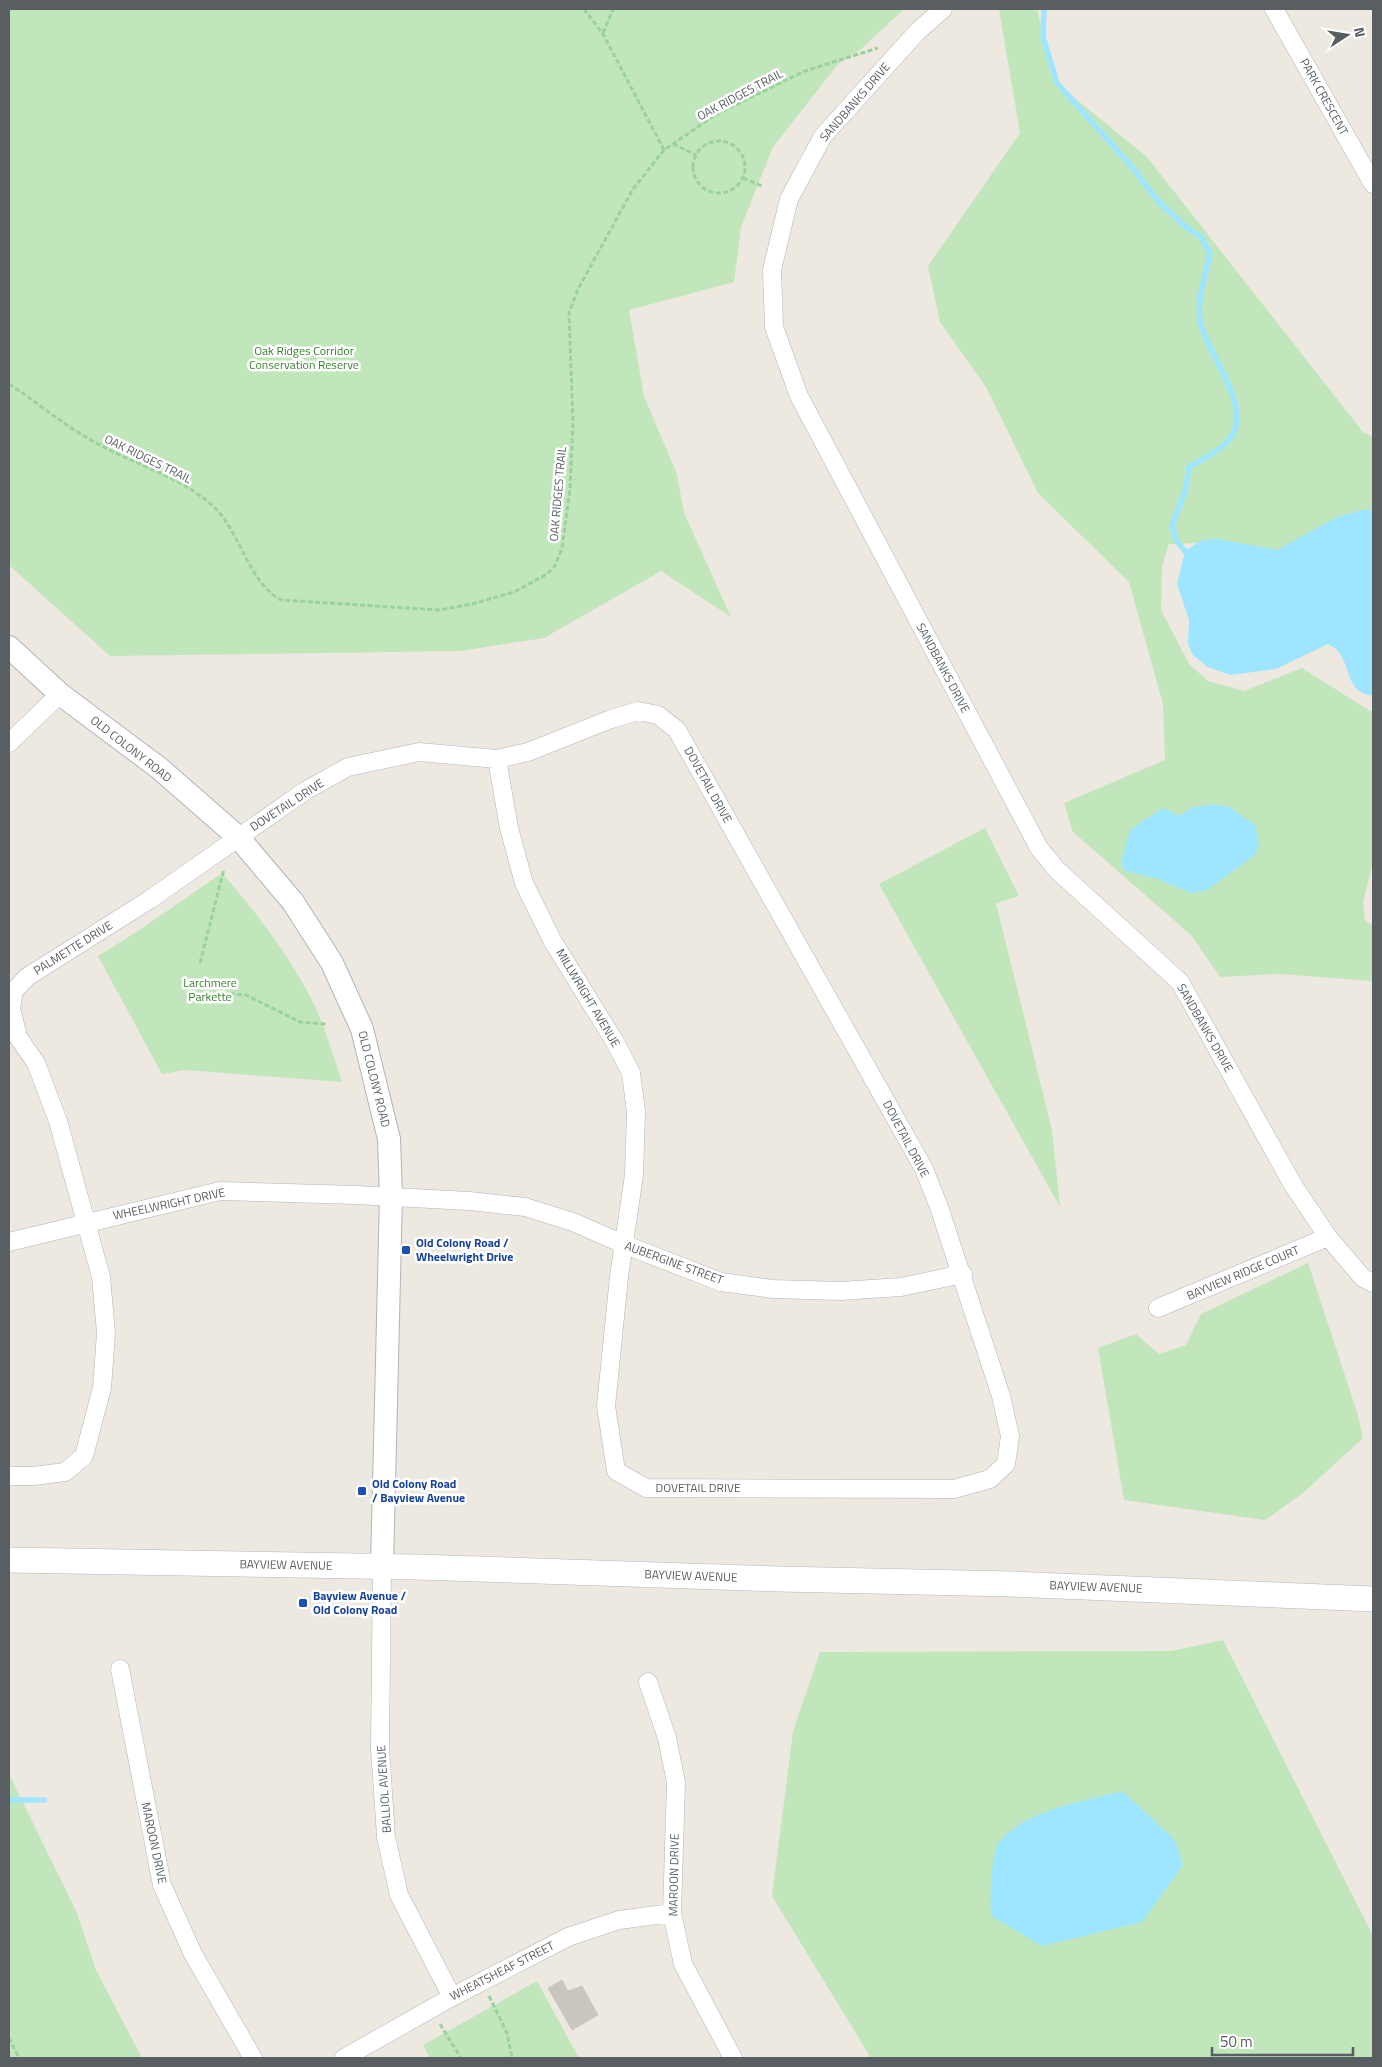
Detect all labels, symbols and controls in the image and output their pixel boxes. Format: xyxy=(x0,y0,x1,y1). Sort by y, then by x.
north arrow xyxy=(1322,10,1372,60)
text: N xyxy=(1349,25,1371,39)
street label: PARK CRESCENT xyxy=(1295,55,1354,139)
street label: SANDBANKS DRIVE xyxy=(815,58,895,145)
street label: OAK RIDGES TRAIL xyxy=(693,64,786,125)
park label: Oak Ridges Corridor Conservation Reserve xyxy=(249,341,359,374)
street label: OAK RIDGES TRAIL xyxy=(101,429,195,488)
street label: OAK RIDGES TRAIL xyxy=(544,446,571,542)
street label: SANDBANKS DRIVE xyxy=(912,619,975,717)
street label: OLD COLONY ROAD xyxy=(86,711,176,787)
street label: DOVETAIL DRIVE xyxy=(680,743,738,827)
street label: DOVETAIL DRIVE xyxy=(246,773,328,836)
street label: PALMETTE DRIVE xyxy=(30,915,116,979)
street label: MILLWRIGHT AVENUE xyxy=(551,945,626,1051)
park label: Larchmere Parkette xyxy=(183,973,237,1006)
street label: SANDBANKS DRIVE xyxy=(1172,980,1239,1076)
street label: OLD COLONY ROAD xyxy=(353,1029,396,1129)
street label: DOVETAIL DRIVE xyxy=(878,1097,935,1181)
street label: WHEELWRIGHT DRIVE xyxy=(111,1182,227,1225)
place label: Old Colony Road / Wheelwright Drive xyxy=(416,1233,513,1266)
street label: AUBERGINE STREET xyxy=(622,1236,727,1289)
street label: BAYVIEW RIDGE COURT xyxy=(1184,1240,1303,1305)
marker: Old Colony Road / Wheelwright Drive xyxy=(400,1244,412,1256)
place label: Old Colony Road / Bayview Avenue xyxy=(372,1474,465,1507)
street label: DOVETAIL DRIVE xyxy=(655,1478,741,1497)
marker: Old Colony Road / Bayview Avenue xyxy=(356,1485,368,1497)
street label: BAYVIEW AVENUE xyxy=(239,1554,333,1575)
street label: BAYVIEW AVENUE xyxy=(644,1564,738,1587)
street label: BAYVIEW AVENUE xyxy=(1049,1575,1143,1598)
place label: Bayview Avenue / Old Colony Road xyxy=(313,1586,407,1619)
marker: Bayview Avenue / Old Colony Road xyxy=(297,1597,309,1609)
street label: BALLIOL AVENUE xyxy=(371,1744,396,1834)
street label: MAROON DRIVE xyxy=(137,1800,172,1886)
street label: MAROON DRIVE xyxy=(663,1833,684,1917)
street label: WHEATSHEAF STREET xyxy=(446,1936,558,2005)
scale bar xyxy=(1212,2024,1353,2056)
text: 50 m xyxy=(1220,2030,1253,2053)

